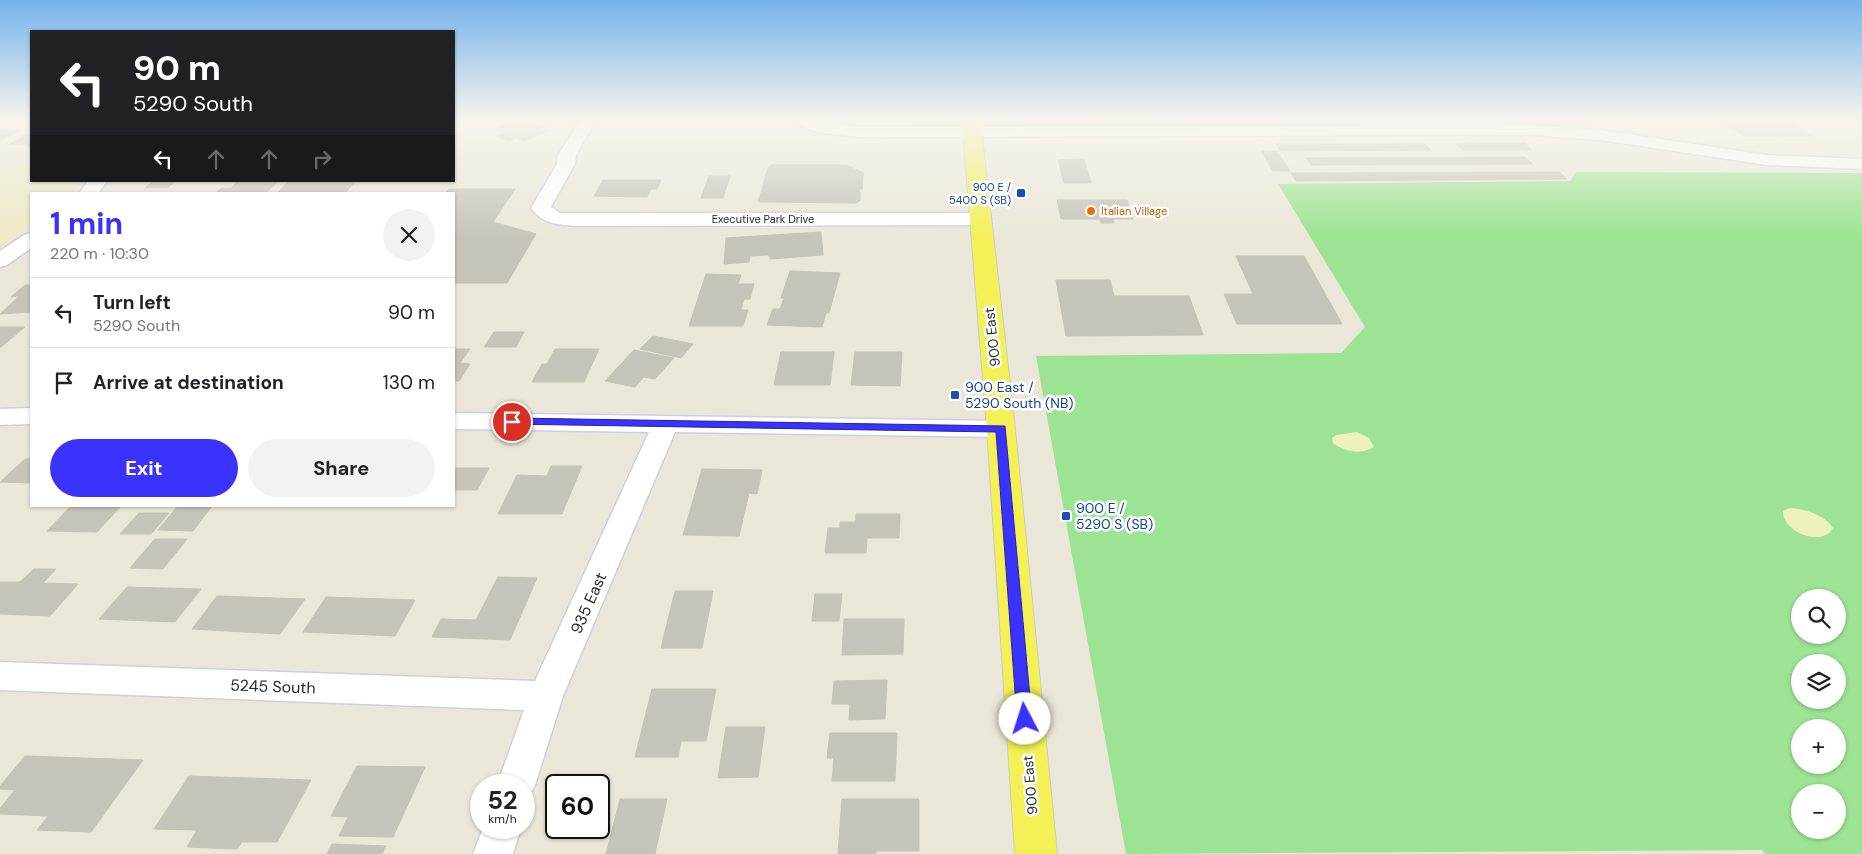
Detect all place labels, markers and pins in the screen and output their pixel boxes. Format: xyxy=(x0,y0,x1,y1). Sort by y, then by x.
place label: 900 E / 5400 S (SB) xyxy=(949,180,1011,207)
marker: 900 E / 5400 S (SB) xyxy=(1015,187,1027,199)
place label: Italian Village xyxy=(1101,204,1167,218)
marker: Italian Village xyxy=(1085,205,1097,217)
place label: 900 East / 5290 South (NB) xyxy=(965,378,1074,412)
marker: 900 East / 5290 South (NB) xyxy=(949,389,961,401)
pin xyxy=(491,401,533,443)
place label: 900 E / 5290 S (SB) xyxy=(1076,499,1153,533)
marker: 900 E / 5290 S (SB) xyxy=(1060,510,1072,522)

